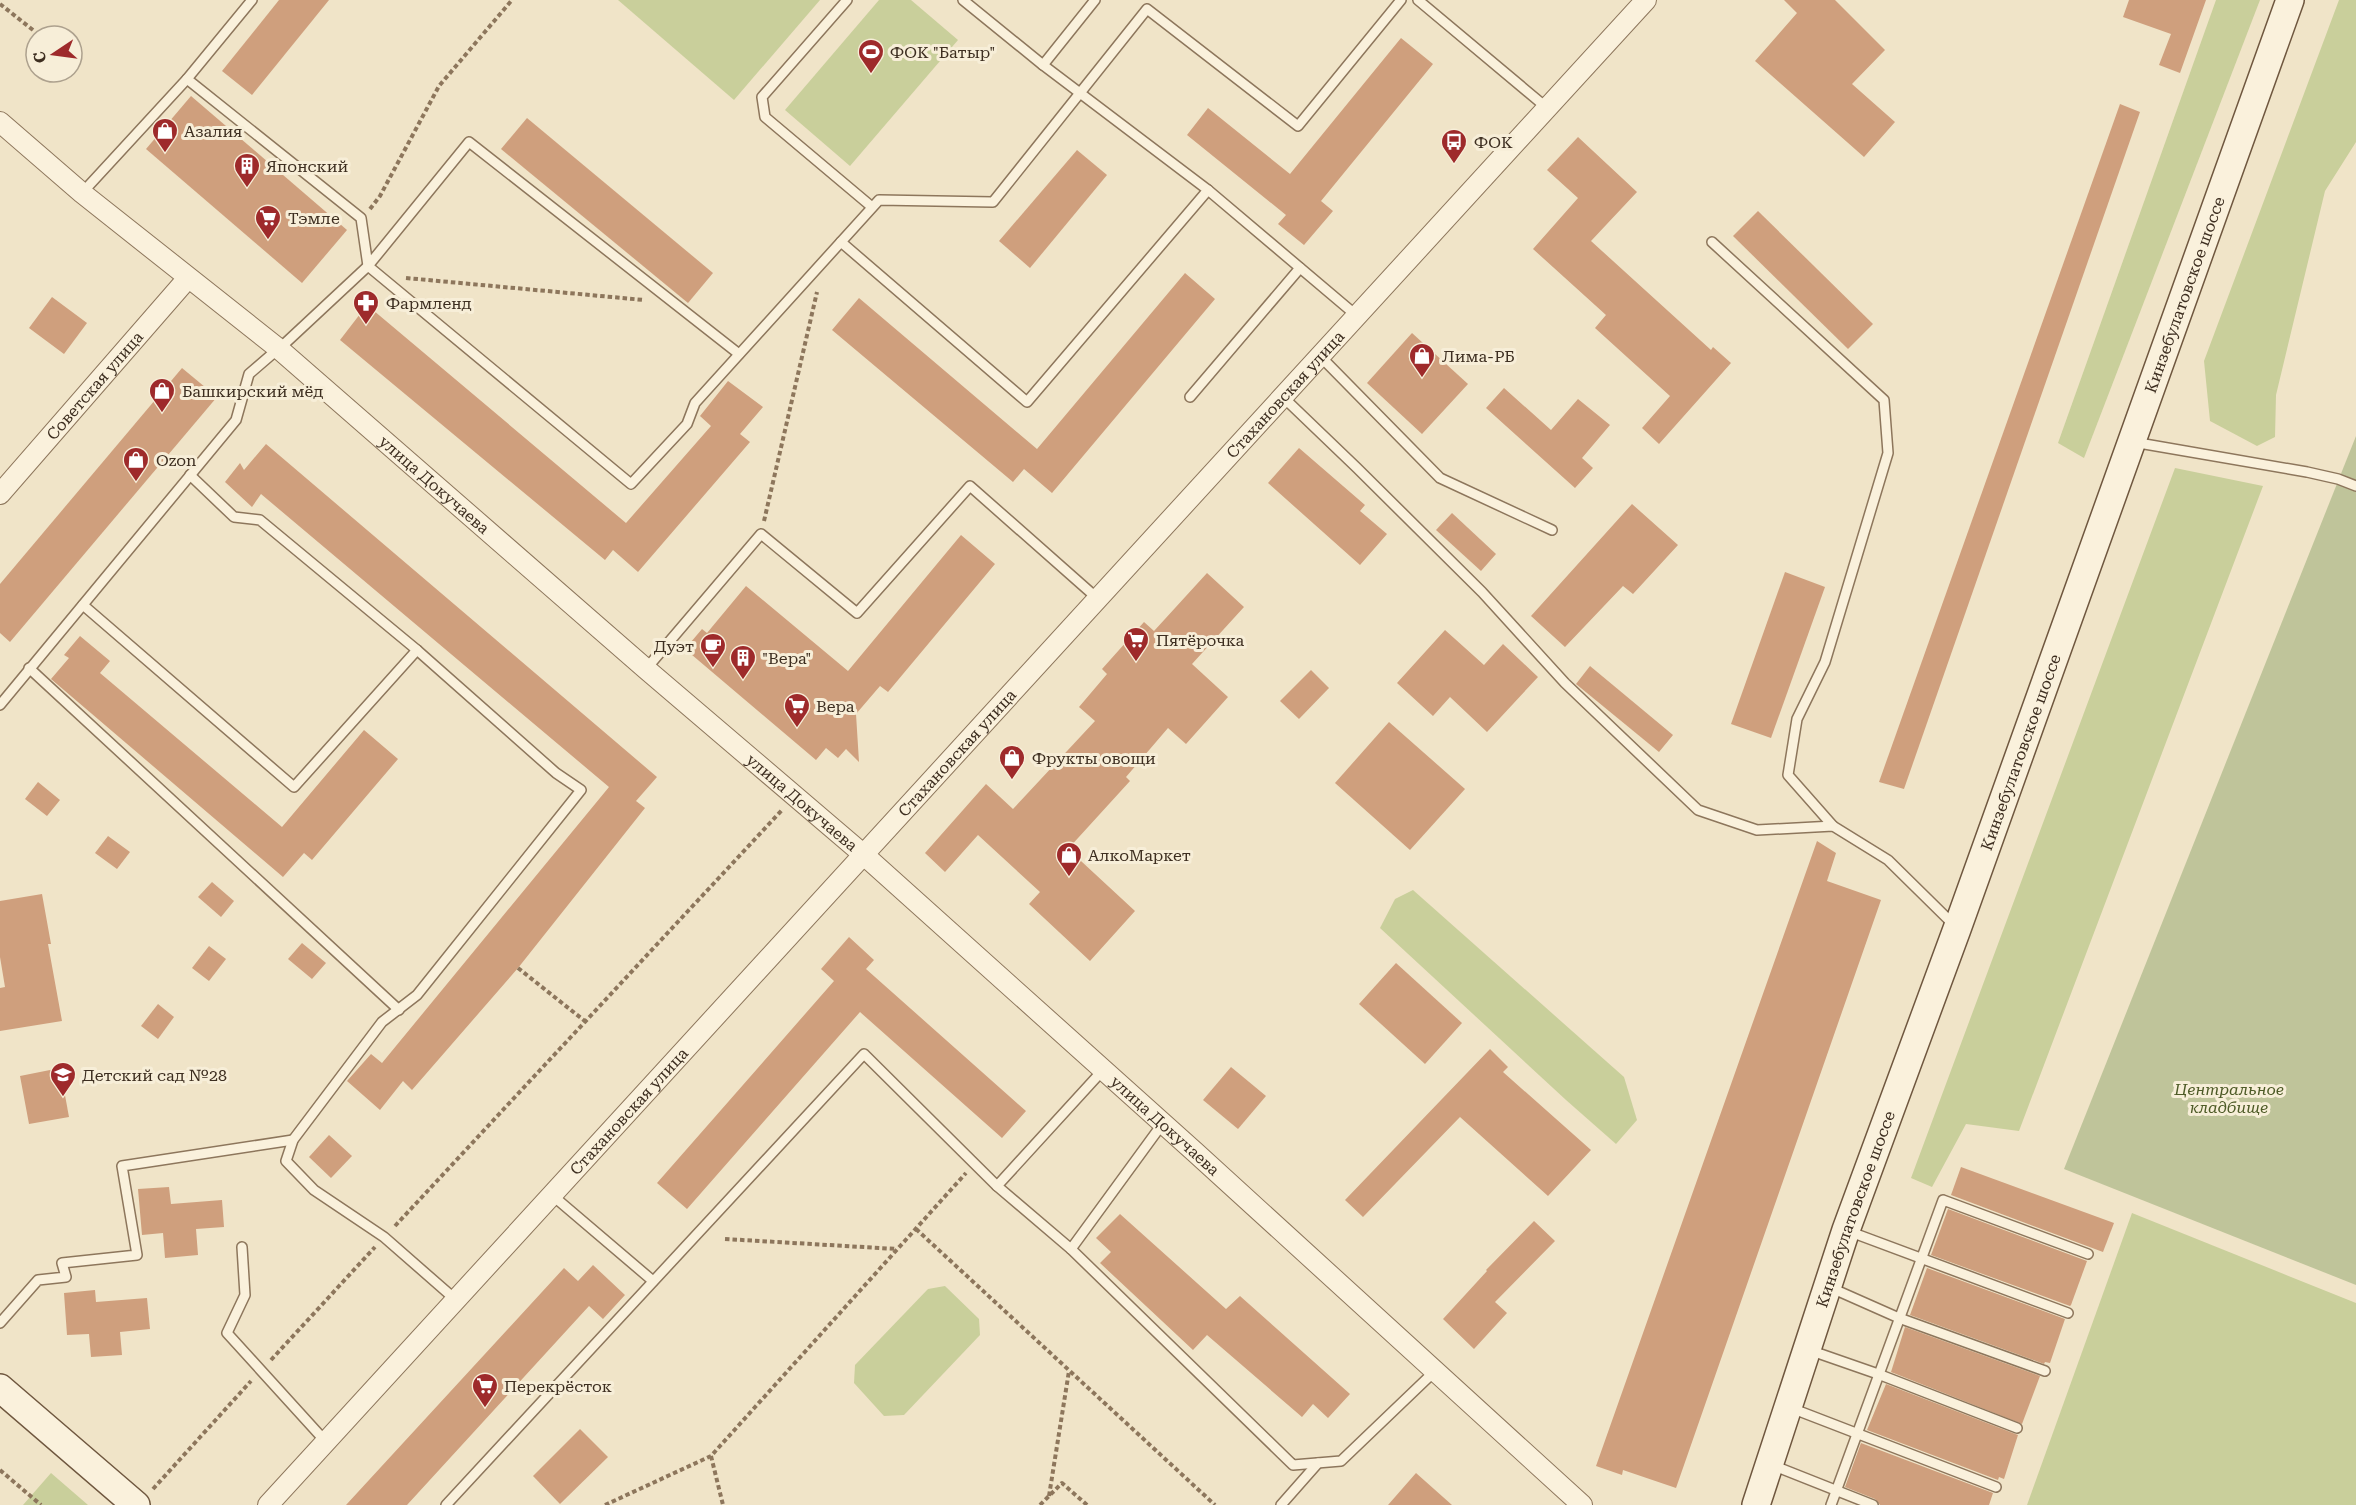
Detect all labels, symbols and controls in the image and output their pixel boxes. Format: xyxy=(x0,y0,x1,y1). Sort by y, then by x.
north arrow xyxy=(24,24,84,84)
sports icon: ФОК "Батыр" xyxy=(856,37,886,75)
place label: ФОК "Батыр" xyxy=(890,43,995,62)
text: С xyxy=(29,50,50,65)
shop icon: Азалия xyxy=(150,116,180,154)
place label: Азалия xyxy=(184,122,242,141)
bus stop icon: ФОК xyxy=(1439,127,1469,165)
place label: ФОК xyxy=(1474,133,1513,152)
building icon: Японский xyxy=(232,151,262,189)
place label: Японский xyxy=(266,157,348,176)
street label: Кинзебулатовское шоссе xyxy=(2140,194,2228,395)
supermarket icon: Тэмле xyxy=(253,203,283,241)
place label: Тэмле xyxy=(288,209,340,228)
pharmacy icon: Фармленд xyxy=(351,288,381,326)
place label: Фармленд xyxy=(386,294,472,313)
street label: Стахановская улица xyxy=(1222,326,1348,462)
street label: Советская улица xyxy=(42,327,147,443)
shop icon: Лима-РБ xyxy=(1407,341,1437,379)
place label: Лима-РБ xyxy=(1442,347,1515,366)
shop icon: Башкирский мёд xyxy=(147,376,177,414)
place label: Башкирский мёд xyxy=(182,382,323,401)
street label: улица Докучаева xyxy=(375,431,494,538)
shop icon: Ozon xyxy=(121,445,151,483)
place label: Ozon xyxy=(156,451,196,470)
supermarket icon: Пятёрочка xyxy=(1121,625,1151,663)
cafe icon: Дуэт xyxy=(698,631,728,669)
place label: Пятёрочка xyxy=(1156,631,1244,650)
place label: Дуэт xyxy=(654,637,694,656)
building icon: "Вера" xyxy=(728,643,758,681)
place label: "Вера" xyxy=(762,649,811,668)
street label: Кинзебулатовское шоссе xyxy=(1976,651,2064,853)
street label: Стахановская улица xyxy=(894,685,1020,820)
supermarket icon: Вера xyxy=(782,691,812,729)
place label: Вера xyxy=(816,697,855,716)
shop icon: Фрукты овощи xyxy=(997,743,1027,781)
place label: Фрукты овощи xyxy=(1032,749,1156,768)
street label: улица Докучаева xyxy=(743,750,862,855)
shop icon: АлкоМаркет xyxy=(1054,840,1084,878)
place label: АлкоМаркет xyxy=(1088,846,1191,865)
street label: Стахановская улица xyxy=(566,1043,692,1179)
school or university icon: Детский сад №28 xyxy=(48,1060,78,1098)
place label: Детский сад №28 xyxy=(82,1066,227,1085)
street label: улица Докучаева xyxy=(1107,1072,1224,1179)
park label: Центральное кладбище xyxy=(2173,1080,2284,1117)
street label: Кинзебулатовское шоссе xyxy=(1812,1108,1899,1310)
supermarket icon: Перекрёсток xyxy=(470,1371,500,1409)
place label: Перекрёсток xyxy=(504,1377,612,1396)

